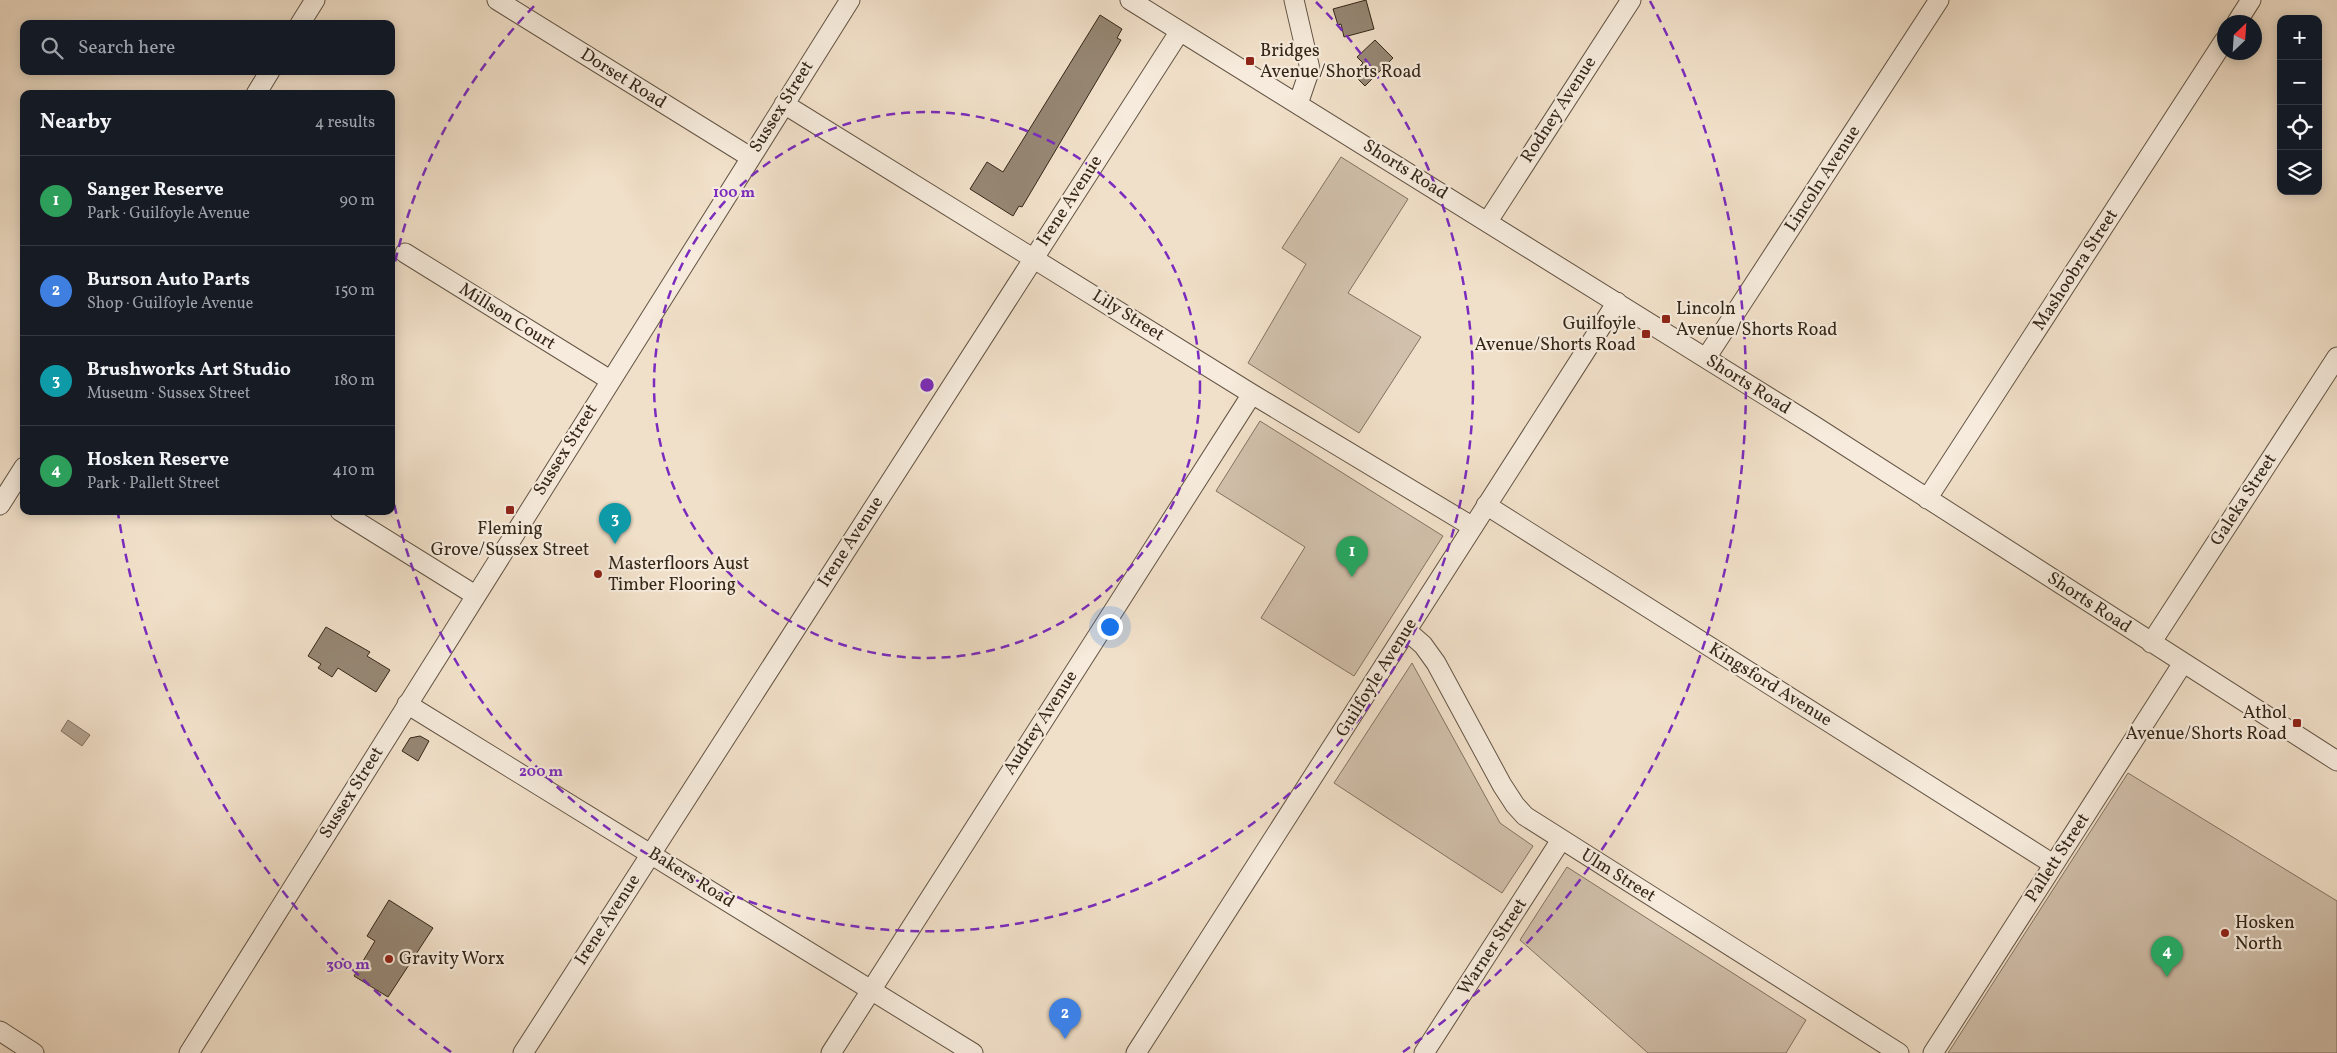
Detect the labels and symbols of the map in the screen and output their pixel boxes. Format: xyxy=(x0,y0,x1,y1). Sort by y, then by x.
north arrow xyxy=(2217,15,2262,60)
place label: Bridges Avenue/Shorts Road xyxy=(1260,39,1422,85)
street label: Dorset Road xyxy=(575,43,671,115)
street label: Rodney Avenue xyxy=(1515,52,1603,168)
marker: Bridges Avenue/Shorts Road xyxy=(1244,55,1256,67)
street label: Sussex Street xyxy=(744,56,820,158)
street label: Lincoln Avenue xyxy=(1779,121,1867,237)
street label: Shorts Road xyxy=(1358,134,1452,206)
street label: Irene Avenue xyxy=(1031,150,1109,252)
text: 100 m xyxy=(713,183,756,204)
street label: Mashoobra Street xyxy=(2027,204,2125,336)
street label: Millson Court xyxy=(454,277,560,357)
street label: Lily Street xyxy=(1087,284,1169,348)
place label: Lincoln Avenue/Shorts Road xyxy=(1676,297,1838,343)
place label: Guilfoyle Avenue/Shorts Road xyxy=(1475,312,1636,358)
marker: Lincoln Avenue/Shorts Road xyxy=(1660,313,1672,325)
marker: Guilfoyle Avenue/Shorts Road xyxy=(1640,328,1652,340)
street label: Shorts Road xyxy=(1701,349,1795,421)
centre of rings xyxy=(918,376,936,394)
street label: Sussex Street xyxy=(528,399,604,501)
street label: Galeka Street xyxy=(2205,449,2283,551)
street label: Irene Avenue xyxy=(812,491,890,593)
pin: 3 xyxy=(599,503,631,544)
marker: Fleming Grove/Sussex Street xyxy=(504,504,516,516)
place label: Fleming Grove/Sussex Street xyxy=(431,517,589,563)
pin: 1 xyxy=(1336,536,1368,577)
place label: Masterfloors Aust Timber Flooring xyxy=(608,552,749,598)
street label: Shorts Road xyxy=(2042,566,2136,640)
marker: Masterfloors Aust Timber Flooring xyxy=(592,568,604,580)
your location xyxy=(1097,614,1123,640)
street label: Guilfoyle Avenue xyxy=(1330,614,1424,742)
street label: Kingsford Avenue xyxy=(1704,637,1836,733)
street label: Audrey Avenue xyxy=(998,666,1084,780)
place label: Athol Avenue/Shorts Road xyxy=(2126,701,2287,747)
marker: Athol Avenue/Shorts Road xyxy=(2291,717,2303,729)
street label: Sussex Street xyxy=(314,742,390,844)
text: 200 m xyxy=(519,762,563,783)
street label: Pallett Street xyxy=(2020,808,2096,908)
street label: Bakers Road xyxy=(643,841,739,915)
street label: Ulm Street xyxy=(1576,843,1660,909)
street label: Irene Avenue xyxy=(569,869,647,971)
street label: Warner Street xyxy=(1452,894,1534,1000)
place label: Hosken North xyxy=(2235,911,2295,957)
marker: Hosken North xyxy=(2219,927,2231,939)
pin: 4 xyxy=(2151,936,2183,977)
place label: Gravity Worx xyxy=(399,947,505,972)
marker: Gravity Worx xyxy=(383,953,395,965)
text: 300 m xyxy=(326,955,370,976)
pin: 2 xyxy=(1049,998,1081,1039)

